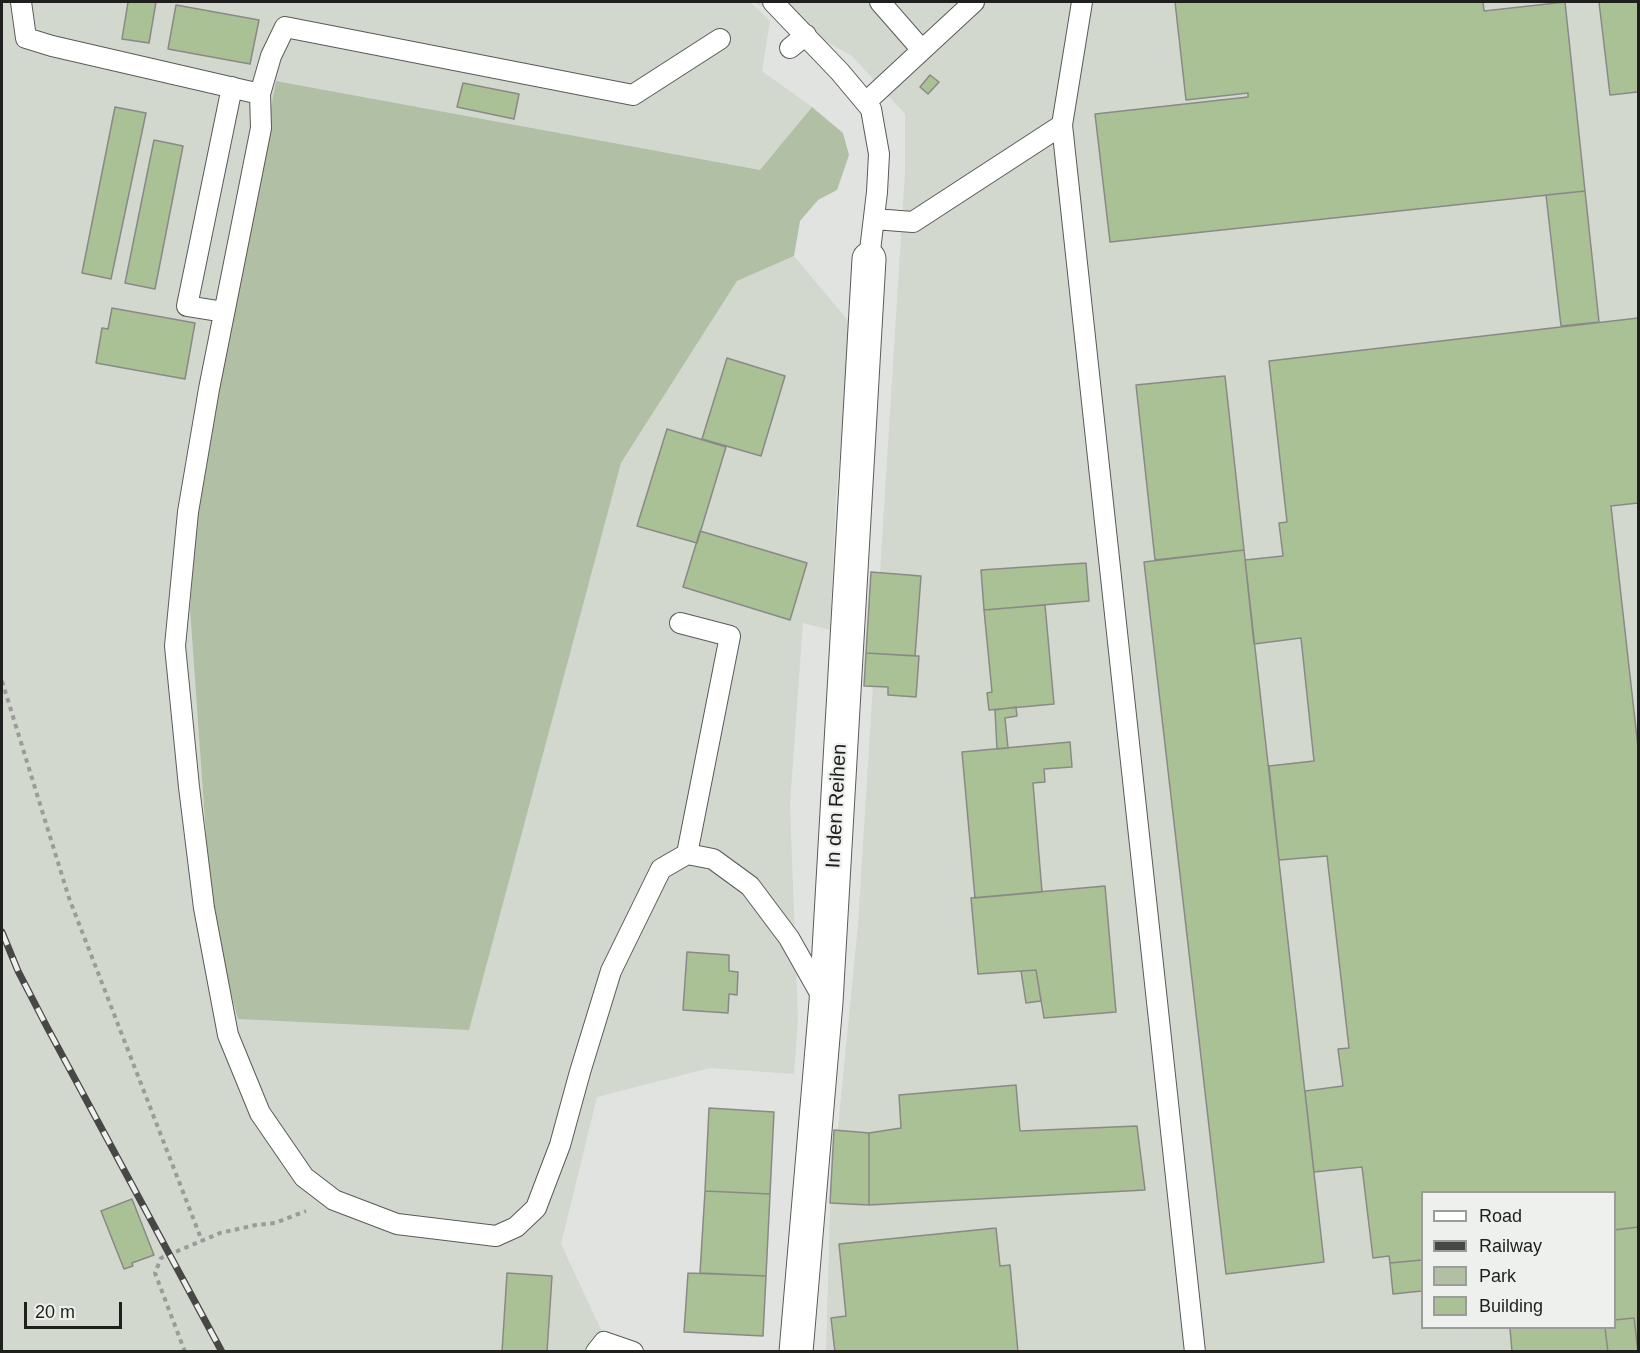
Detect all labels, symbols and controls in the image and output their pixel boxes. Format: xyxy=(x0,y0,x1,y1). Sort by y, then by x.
street label: In den Reihen xyxy=(822,743,852,869)
legend xyxy=(1421,1191,1616,1329)
text: Road xyxy=(1479,1206,1522,1226)
text: Railway xyxy=(1479,1236,1542,1256)
text: Park xyxy=(1479,1266,1516,1286)
scale bar xyxy=(27,1290,124,1328)
text: Building xyxy=(1479,1296,1543,1316)
text: 20 m xyxy=(35,1302,75,1322)

